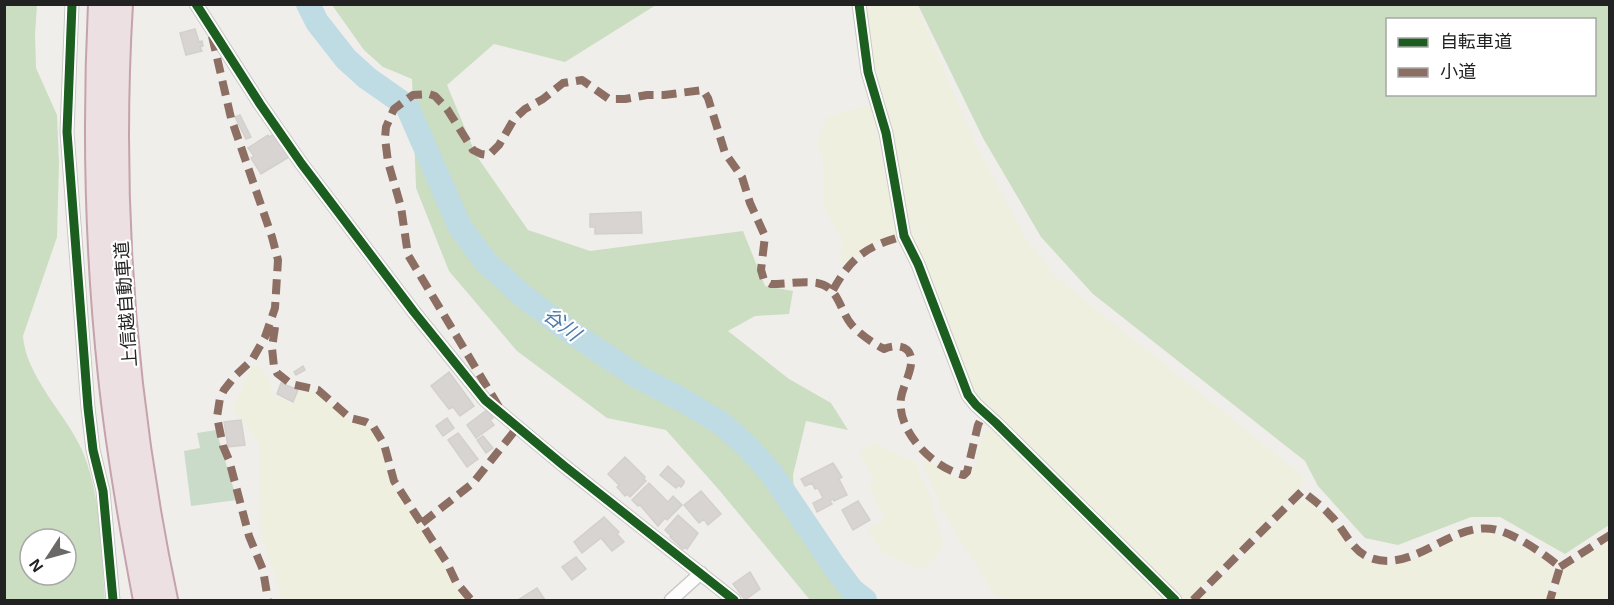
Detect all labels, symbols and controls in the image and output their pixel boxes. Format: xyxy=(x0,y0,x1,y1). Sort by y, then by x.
legend xyxy=(1386,18,1596,96)
text: 自転車道 xyxy=(1440,32,1512,52)
text: 小道 xyxy=(1440,62,1476,82)
street label: 上信越自動車道 xyxy=(112,240,140,368)
water label: 谷川 xyxy=(539,303,586,346)
north arrow xyxy=(18,527,78,587)
text: N xyxy=(26,556,47,575)

